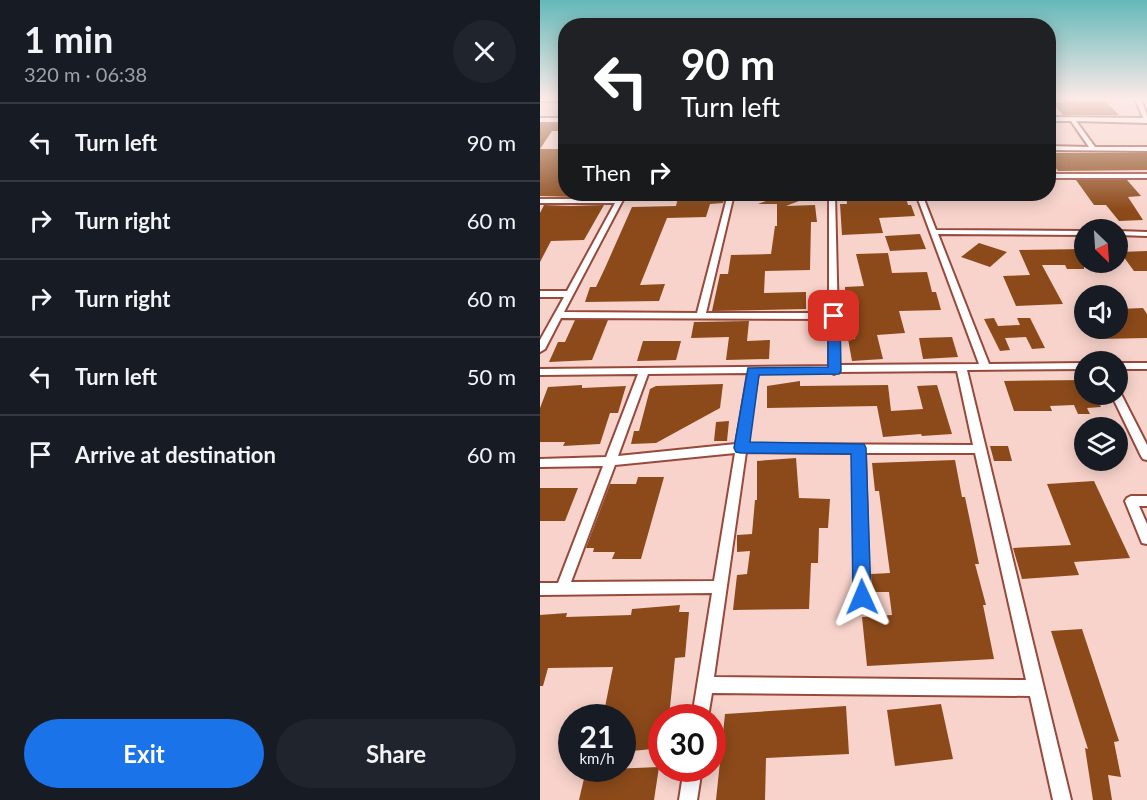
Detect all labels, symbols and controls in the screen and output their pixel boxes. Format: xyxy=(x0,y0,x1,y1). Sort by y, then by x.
text: 1 min xyxy=(24,17,113,61)
button: close xyxy=(453,20,516,83)
text: 90 m xyxy=(681,39,775,89)
icon: left xyxy=(582,42,660,120)
text: 320 m · 06:38 xyxy=(24,62,147,86)
text: Turn left xyxy=(681,90,780,123)
icon: left xyxy=(24,126,57,159)
text: Turn left xyxy=(75,129,157,156)
text: 90 m xyxy=(467,129,516,156)
icon: right xyxy=(643,156,676,189)
text: Then xyxy=(582,159,631,186)
icon: right xyxy=(24,204,57,237)
text: Turn right xyxy=(75,207,170,234)
text: 60 m xyxy=(467,207,516,234)
north arrow xyxy=(1074,219,1128,273)
map controls xyxy=(1074,219,1128,471)
icon: right xyxy=(24,282,57,315)
text: Turn right xyxy=(75,285,170,312)
text: 60 m xyxy=(467,285,516,312)
button: sound xyxy=(1074,285,1128,339)
pin xyxy=(808,290,859,341)
icon: arrive xyxy=(817,299,850,332)
button: search xyxy=(1074,351,1128,405)
icon: left xyxy=(24,360,57,393)
text: Turn left xyxy=(75,363,157,390)
text: 50 m xyxy=(467,363,516,390)
button: layers xyxy=(1074,417,1128,471)
icon: arrive xyxy=(24,438,57,471)
text: Arrive at destination xyxy=(75,441,276,468)
text: 60 m xyxy=(467,441,516,468)
position arrow xyxy=(830,565,894,629)
speed limit sign: 30 xyxy=(648,704,726,782)
text: 21 xyxy=(580,718,614,754)
button: Exit xyxy=(24,719,264,788)
button: Share xyxy=(276,719,516,788)
text: km/h xyxy=(579,749,615,767)

